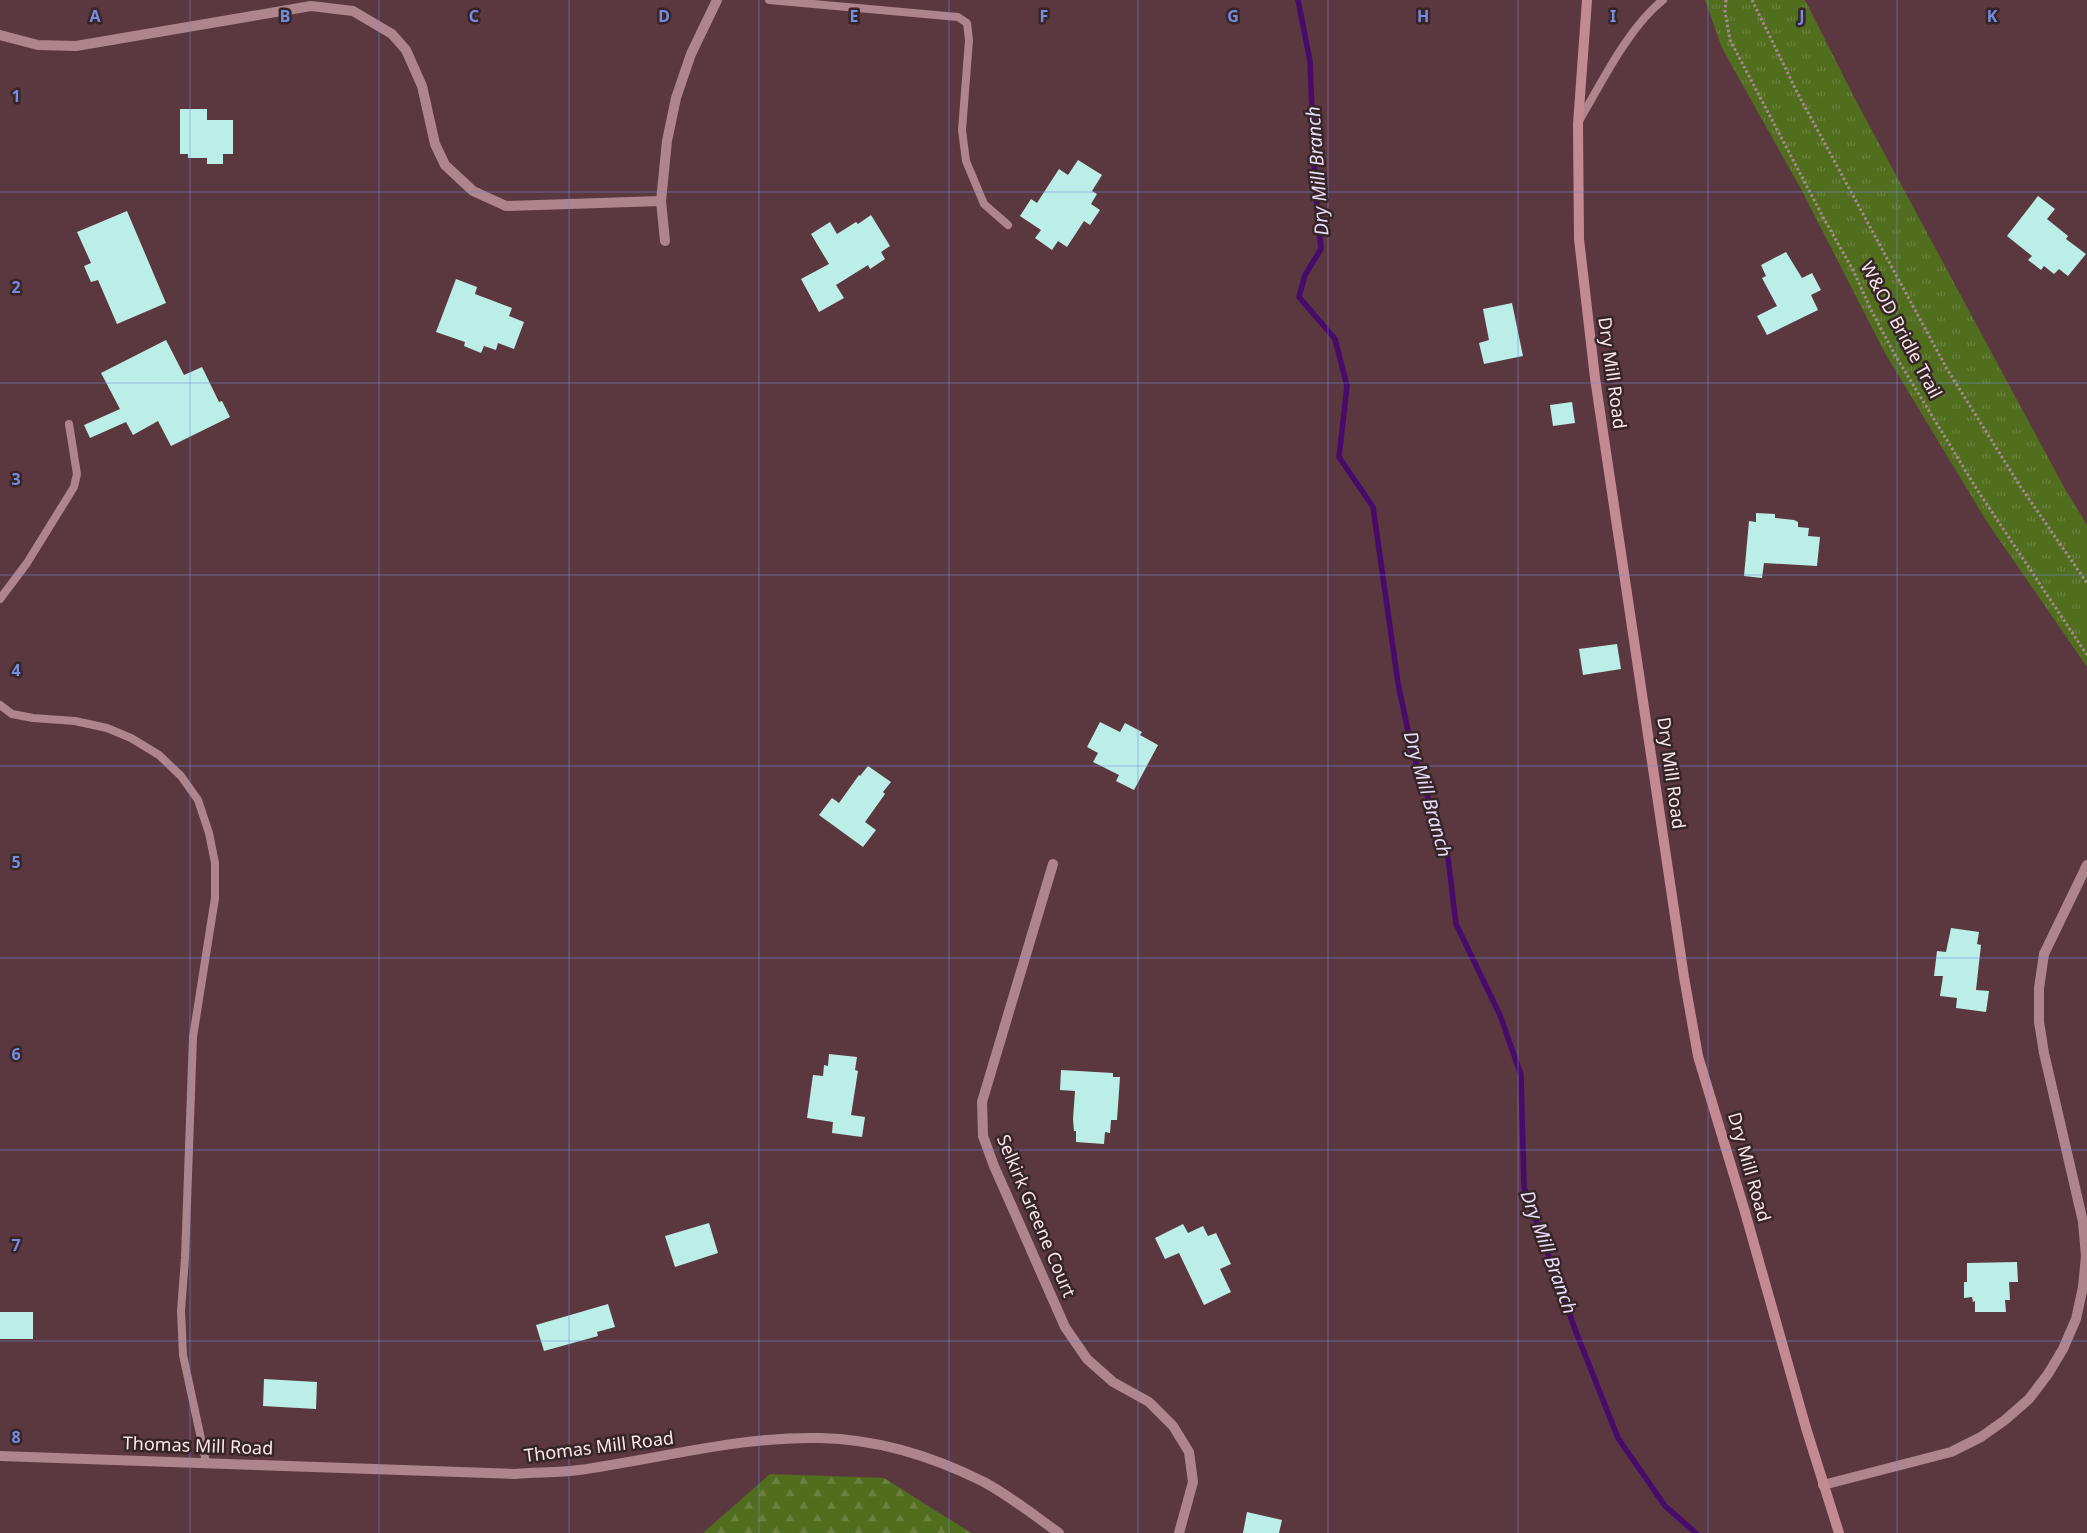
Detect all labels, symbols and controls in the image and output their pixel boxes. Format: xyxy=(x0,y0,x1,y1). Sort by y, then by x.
text: A xyxy=(89,5,101,27)
text: B xyxy=(280,5,290,27)
text: C xyxy=(469,5,479,27)
text: D xyxy=(658,5,670,27)
text: E xyxy=(850,5,859,27)
text: F xyxy=(1040,5,1048,27)
text: G xyxy=(1227,5,1239,27)
text: H xyxy=(1417,5,1429,27)
text: I xyxy=(1610,5,1616,27)
text: J xyxy=(1797,5,1805,27)
text: K xyxy=(1987,5,1998,27)
text: 1 xyxy=(11,85,21,107)
water label: Dry Mill Branch xyxy=(1300,105,1334,237)
street label: W&OD Bridle Trail xyxy=(1856,257,1948,402)
text: 2 xyxy=(11,276,21,298)
street label: Dry Mill Road xyxy=(1593,315,1633,430)
text: 3 xyxy=(11,468,21,490)
text: 4 xyxy=(11,659,21,681)
street label: Dry Mill Road xyxy=(1652,715,1692,830)
water label: Dry Mill Branch xyxy=(1398,728,1458,860)
text: 5 xyxy=(11,851,21,873)
text: 6 xyxy=(11,1043,21,1065)
street label: Dry Mill Road xyxy=(1723,1109,1777,1224)
street label: Selkirk Greene Court xyxy=(992,1131,1082,1301)
water label: Dry Mill Branch xyxy=(1515,1187,1583,1317)
text: 7 xyxy=(11,1234,21,1256)
street label: Thomas Mill Road xyxy=(523,1425,675,1467)
text: 8 xyxy=(11,1426,21,1448)
street label: Thomas Mill Road xyxy=(122,1430,274,1460)

